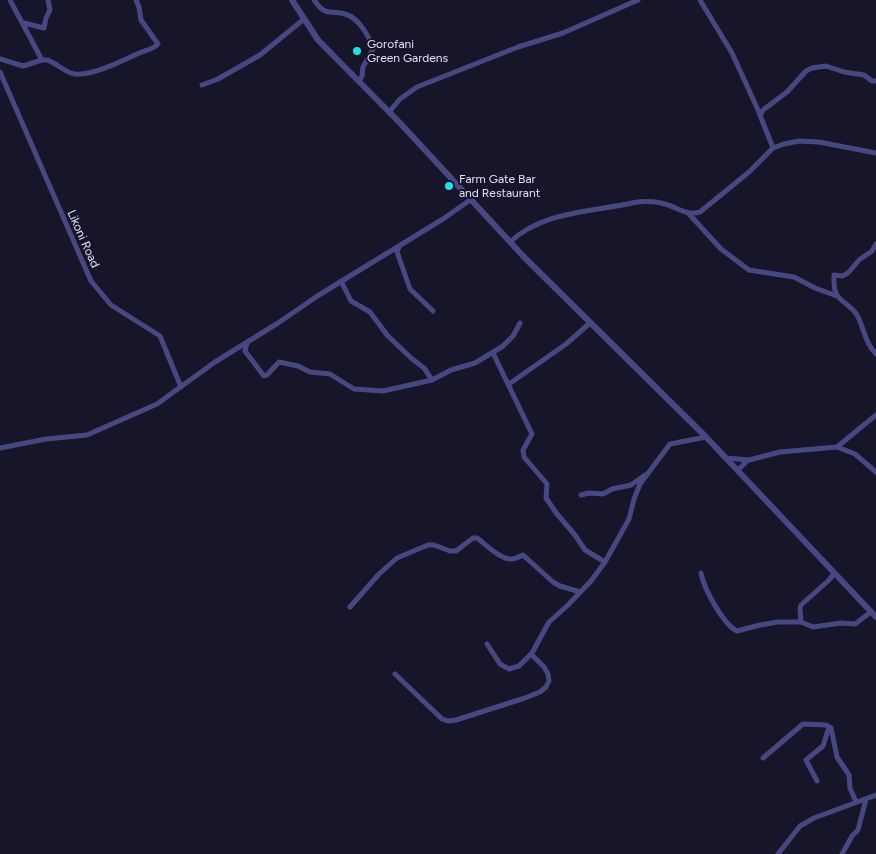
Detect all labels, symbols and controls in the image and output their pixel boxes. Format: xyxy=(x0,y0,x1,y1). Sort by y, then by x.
place label: Gorofani Green Gardens xyxy=(367,37,448,65)
marker: Gorofani Green Gardens xyxy=(351,45,363,57)
place label: Farm Gate Bar and Restaurant xyxy=(459,172,540,200)
marker: Farm Gate Bar and Restaurant xyxy=(443,180,455,192)
street label: Likoni Road xyxy=(64,208,102,270)

